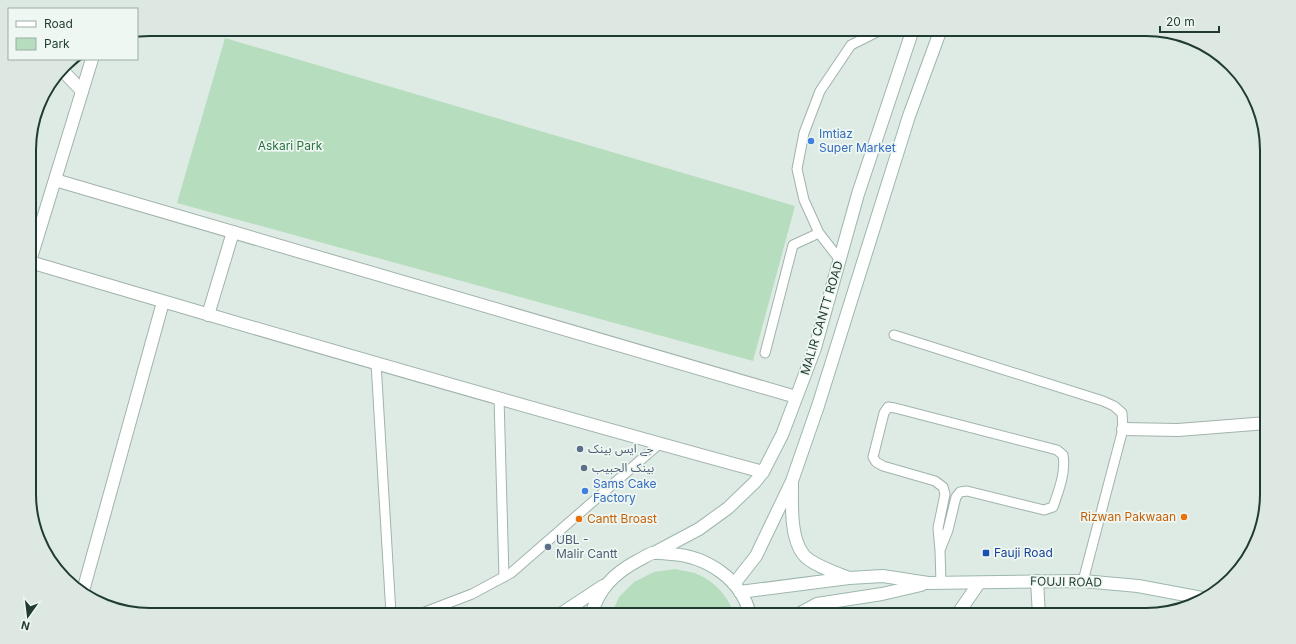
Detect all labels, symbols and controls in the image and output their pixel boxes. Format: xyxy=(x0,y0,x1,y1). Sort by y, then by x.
legend xyxy=(8,8,138,60)
scale bar xyxy=(1160,8,1219,34)
text: 20 m xyxy=(1166,14,1195,29)
text: Road xyxy=(44,16,73,31)
text: Park xyxy=(44,36,70,51)
place label: Imtiaz Super Market xyxy=(819,126,896,155)
marker: Imtiaz Super Market xyxy=(806,136,816,146)
park label: Askari Park xyxy=(258,138,323,153)
street label: MALIR CANTT ROAD xyxy=(797,259,846,377)
place label: جے ایس بینک xyxy=(588,441,654,456)
marker: جے ایس بینک xyxy=(575,444,585,454)
place label: بينک الحبيب xyxy=(592,460,654,475)
marker: بينک الحبيب xyxy=(579,463,589,473)
place label: Sams Cake Factory xyxy=(593,476,656,505)
marker: Sams Cake Factory xyxy=(580,486,590,496)
place label: Rizwan Pakwaan xyxy=(1080,509,1176,524)
place label: Cantt Broast xyxy=(587,511,657,526)
marker: Rizwan Pakwaan xyxy=(1179,512,1189,522)
marker: Cantt Broast xyxy=(574,514,584,524)
place label: UBL - Malir Cantt xyxy=(556,532,618,561)
marker: UBL - Malir Cantt xyxy=(543,542,553,552)
place label: Fauji Road xyxy=(994,545,1053,560)
marker: Fauji Road xyxy=(981,548,991,558)
street label: FOUJI ROAD xyxy=(1030,573,1102,590)
north arrow xyxy=(8,596,48,636)
text: N xyxy=(20,618,31,634)

